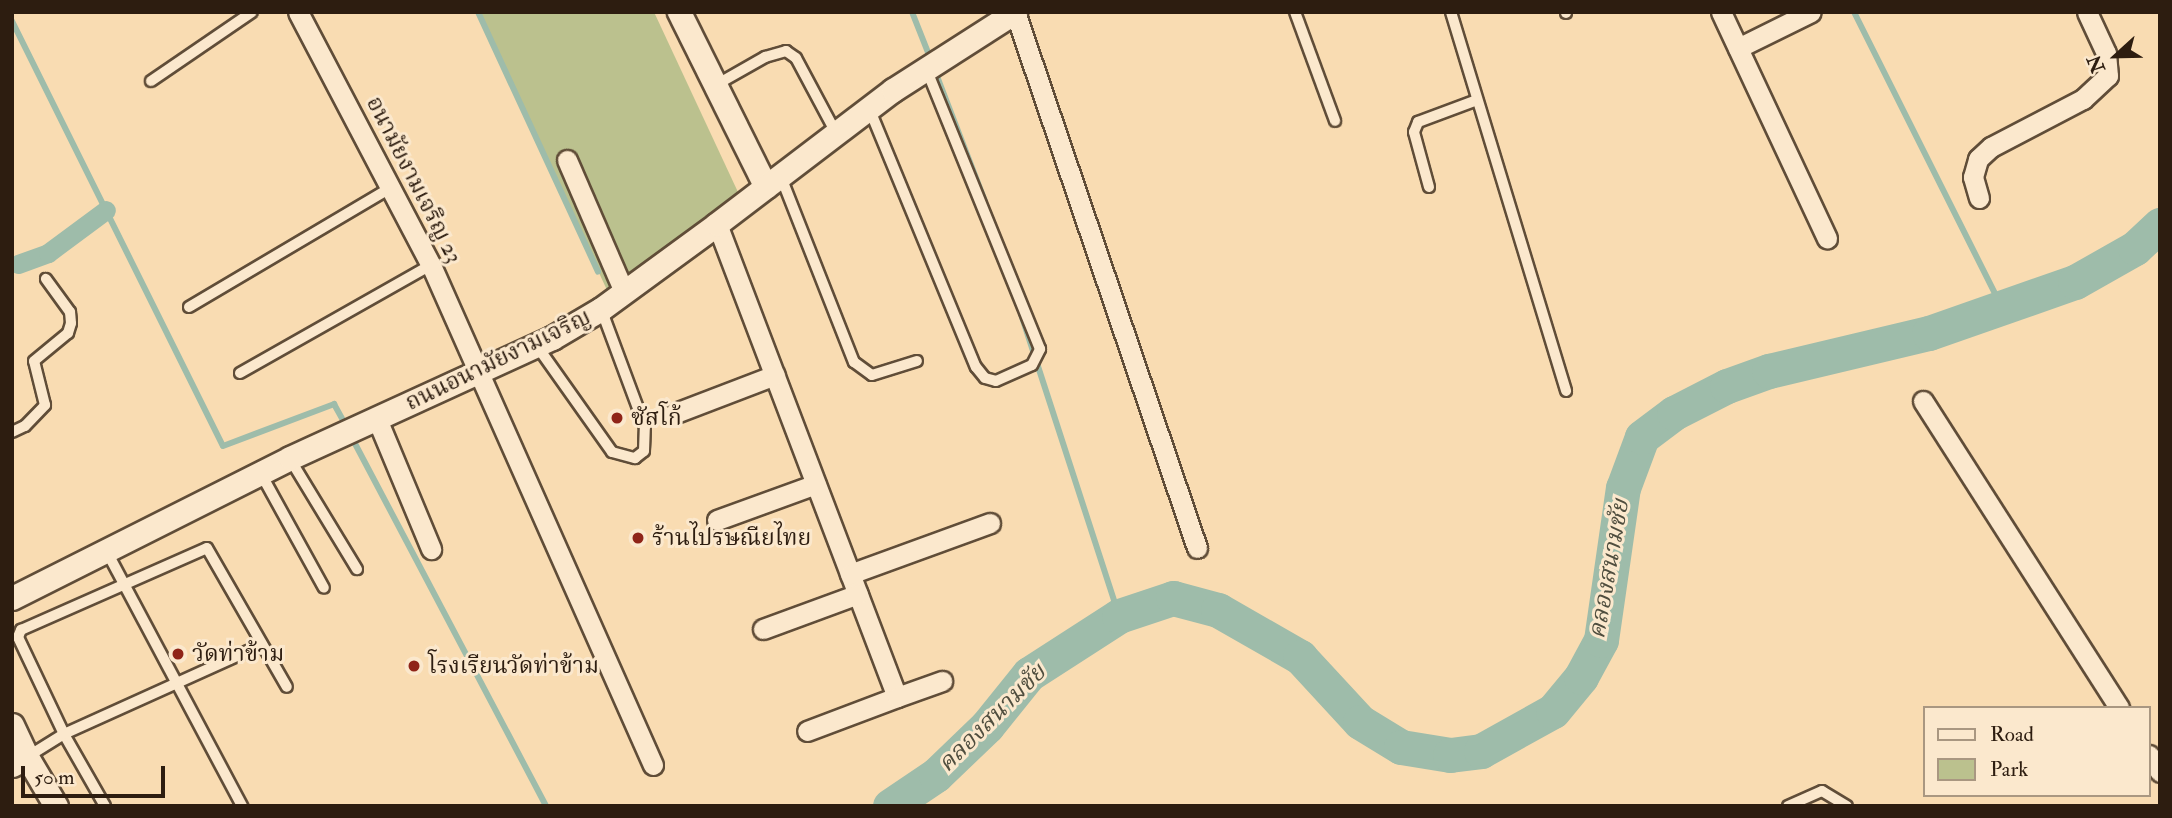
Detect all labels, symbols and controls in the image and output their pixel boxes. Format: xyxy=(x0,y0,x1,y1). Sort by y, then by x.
north arrow xyxy=(2081,21,2151,91)
text: N xyxy=(2082,51,2111,76)
street label: อนามัยงามเจริญ 23 xyxy=(360,92,468,268)
street label: ถนนอนามัยงามเจริญ xyxy=(401,303,595,417)
place label: ซัสโก้ xyxy=(631,404,682,432)
marker: ซัสโก้ xyxy=(609,410,625,426)
water label: คลองสนามชัย xyxy=(1583,497,1635,641)
place label: ร้านไปรษณียไทย xyxy=(652,524,811,552)
marker: ร้านไปรษณียไทย xyxy=(630,530,646,546)
place label: วัดท่าข้าม xyxy=(192,640,284,668)
marker: วัดท่าข้าม xyxy=(170,646,186,662)
place label: โรงเรียนวัดท่าข้าม xyxy=(428,652,599,680)
marker: โรงเรียนวัดท่าข้าม xyxy=(406,658,422,674)
water label: คลองสนามชัย xyxy=(932,658,1052,778)
legend xyxy=(1924,706,2151,797)
text: Road xyxy=(1990,721,2034,748)
scale bar xyxy=(24,752,168,796)
text: Park xyxy=(1990,756,2028,783)
text: 50 m xyxy=(34,764,75,791)

